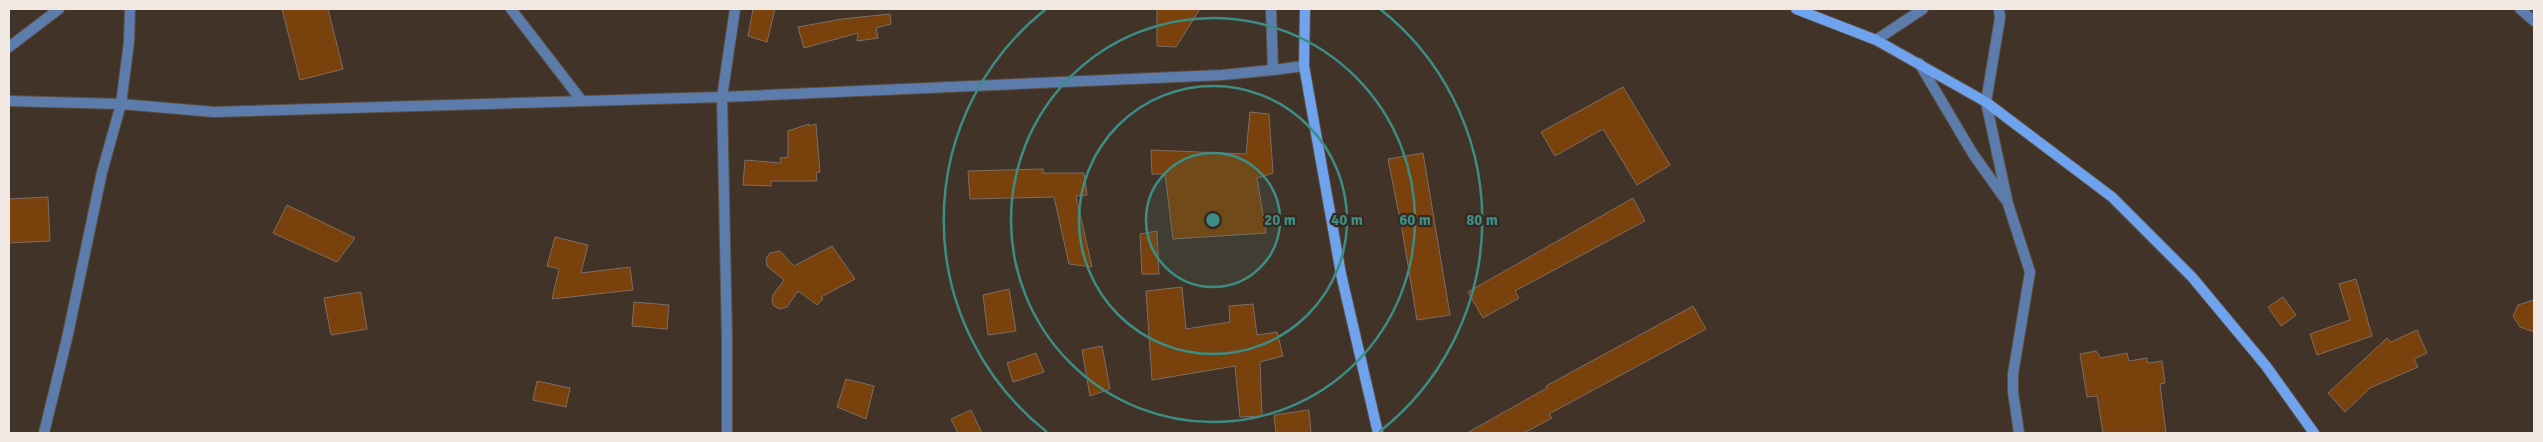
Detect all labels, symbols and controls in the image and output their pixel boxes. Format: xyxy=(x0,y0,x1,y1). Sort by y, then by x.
centre of rings xyxy=(1204,211,1222,229)
text: 20 m xyxy=(1264,211,1296,229)
text: 40 m xyxy=(1331,211,1363,229)
text: 60 m xyxy=(1399,211,1431,229)
text: 80 m xyxy=(1466,211,1498,229)

